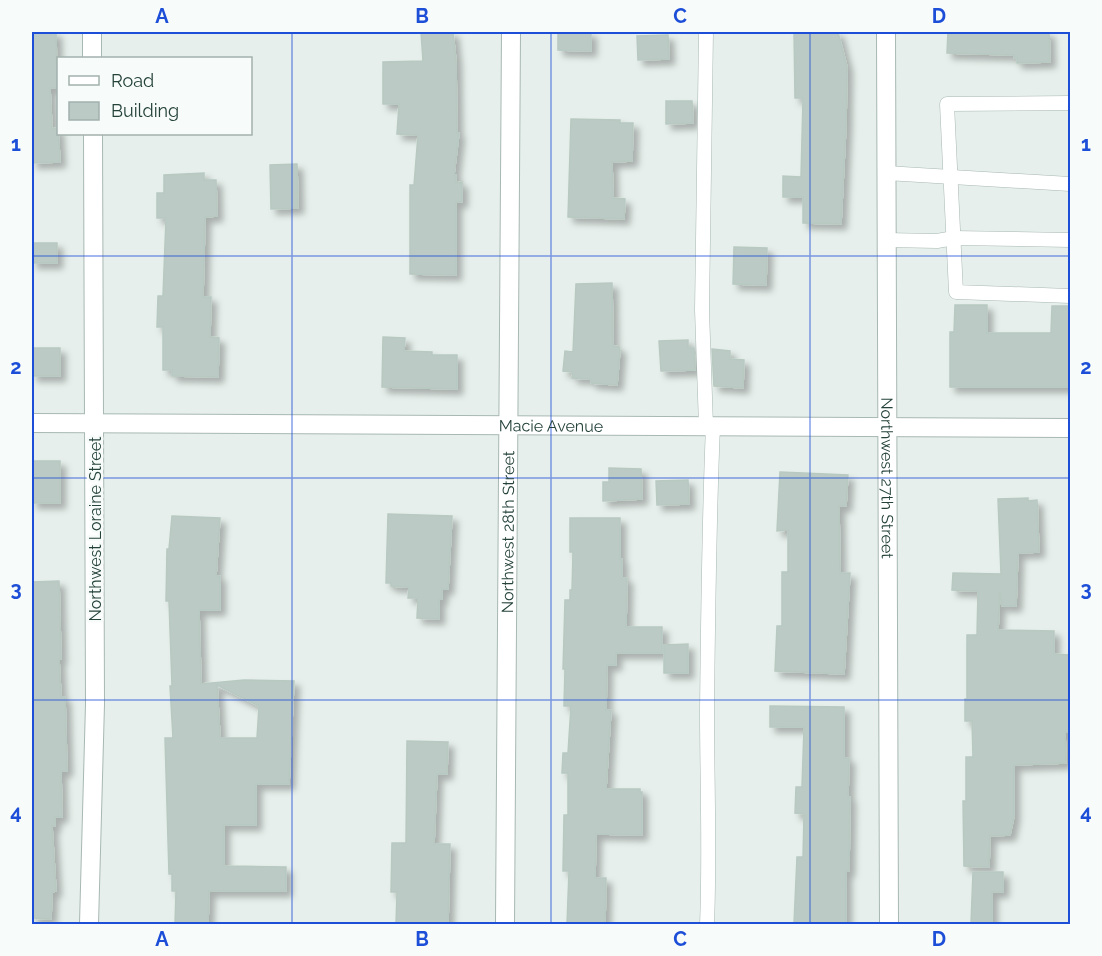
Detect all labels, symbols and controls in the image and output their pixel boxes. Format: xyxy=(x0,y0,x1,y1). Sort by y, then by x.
text: A xyxy=(155,4,169,28)
text: B xyxy=(415,4,429,28)
text: C xyxy=(673,4,687,28)
text: D xyxy=(932,4,946,28)
legend xyxy=(57,57,252,135)
text: Road xyxy=(111,70,154,91)
text: Building xyxy=(111,100,179,121)
text: 1 xyxy=(11,132,21,156)
text: 1 xyxy=(1081,132,1091,156)
text: 2 xyxy=(10,355,22,379)
text: 2 xyxy=(1080,355,1092,379)
street label: Northwest 27th Street xyxy=(878,397,897,559)
street label: Macie Avenue xyxy=(499,416,603,435)
street label: Northwest Loraine Street xyxy=(86,436,105,621)
street label: Northwest 28th Street xyxy=(498,450,518,613)
text: 3 xyxy=(10,577,22,601)
text: 3 xyxy=(1080,577,1092,601)
text: 4 xyxy=(10,800,22,824)
text: 4 xyxy=(1080,800,1092,824)
text: A xyxy=(155,927,169,951)
text: B xyxy=(415,927,429,951)
text: C xyxy=(673,927,687,951)
text: D xyxy=(932,927,946,951)

